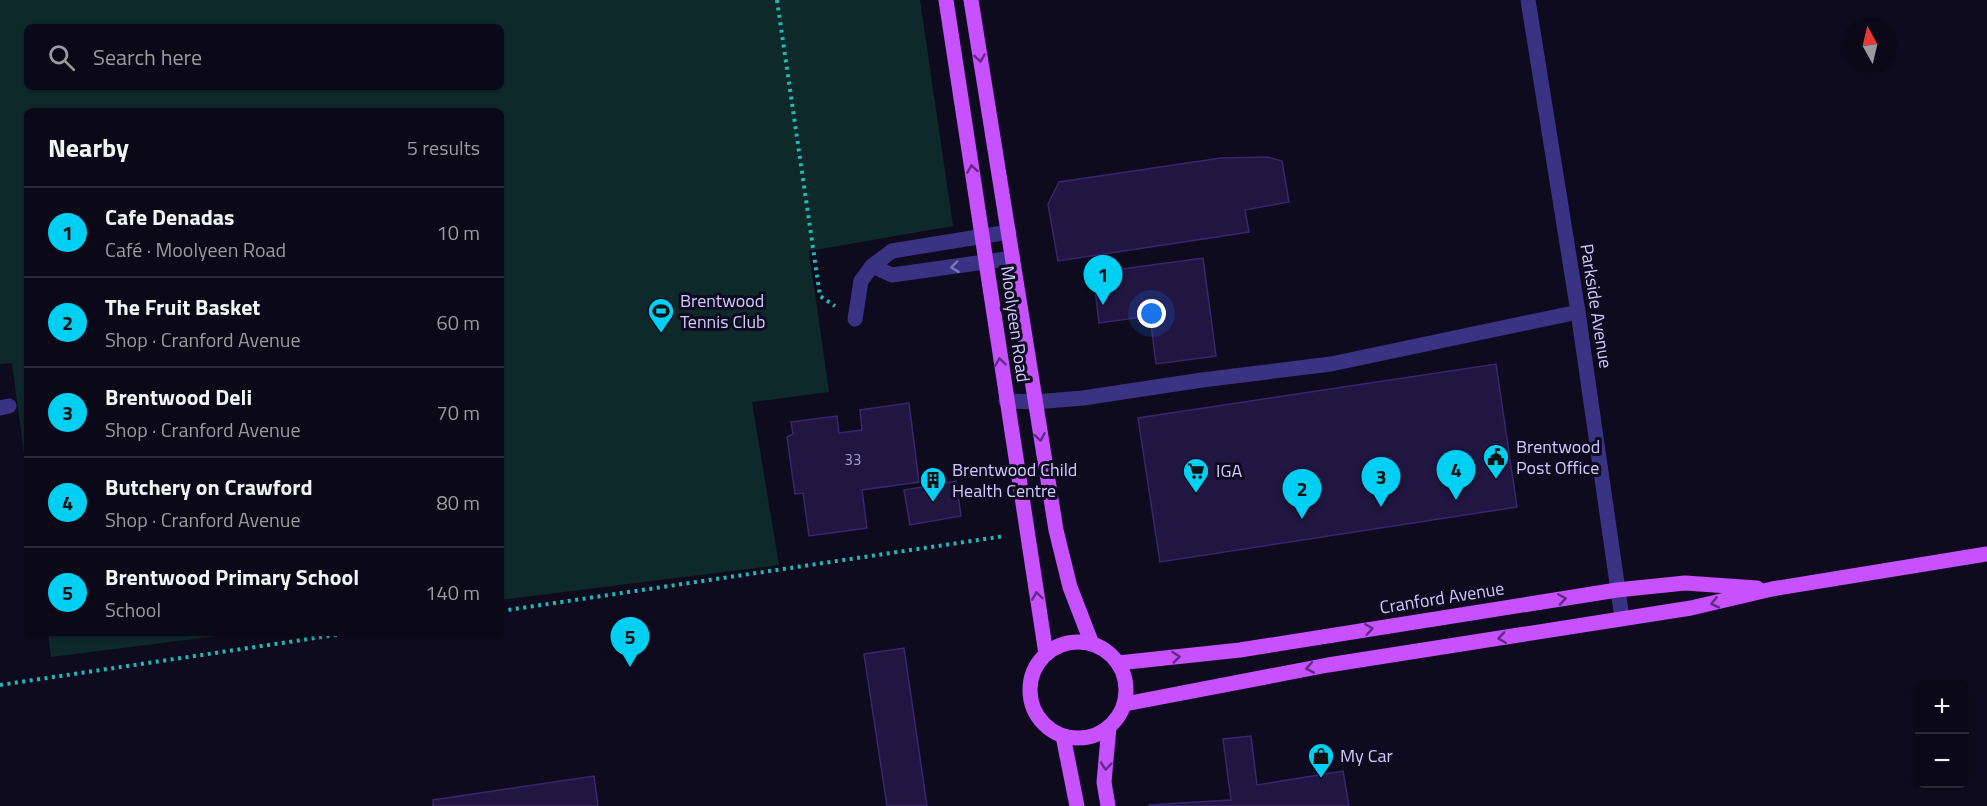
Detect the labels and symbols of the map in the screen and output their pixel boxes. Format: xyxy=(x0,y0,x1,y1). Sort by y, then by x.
north arrow xyxy=(1843,18,1897,72)
one-way arrow xyxy=(973,53,985,62)
one-way arrow xyxy=(966,165,979,175)
street label: Parkside Avenue xyxy=(1573,242,1620,370)
pin: 1 xyxy=(1084,256,1122,305)
one-way arrow xyxy=(951,260,960,272)
street label: Moolyeen Road xyxy=(994,264,1037,384)
place label: Brentwood Tennis Club xyxy=(680,287,766,335)
sports icon: Brentwood Tennis Club xyxy=(646,296,676,334)
your location xyxy=(1137,299,1166,328)
one-way arrow xyxy=(995,358,1007,367)
one-way arrow xyxy=(1034,432,1046,442)
place label: Brentwood Post Office xyxy=(1516,433,1600,481)
public building icon: Brentwood Post Office xyxy=(1481,442,1511,480)
house number: 33 xyxy=(845,448,861,471)
pin: 4 xyxy=(1436,450,1476,500)
place label: Brentwood Child Health Centre xyxy=(952,456,1077,504)
supermarket icon: IGA xyxy=(1181,456,1211,494)
place label: IGA xyxy=(1216,457,1243,484)
pin: 3 xyxy=(1362,458,1400,507)
building icon: Brentwood Child Health Centre xyxy=(918,465,948,503)
pin: 2 xyxy=(1282,470,1322,519)
street label: Cranford Avenue xyxy=(1378,574,1506,621)
one-way arrow xyxy=(1032,592,1044,601)
one-way arrow xyxy=(1557,593,1566,605)
one-way arrow xyxy=(1710,595,1720,608)
pin: 5 xyxy=(610,618,650,667)
one-way arrow xyxy=(1365,623,1374,635)
one-way arrow xyxy=(1498,631,1507,643)
one-way arrow xyxy=(1172,651,1181,664)
one-way arrow xyxy=(1305,661,1315,674)
shop icon: My Car xyxy=(1306,741,1336,779)
place label: My Car xyxy=(1340,742,1393,769)
one-way arrow xyxy=(1100,762,1113,771)

